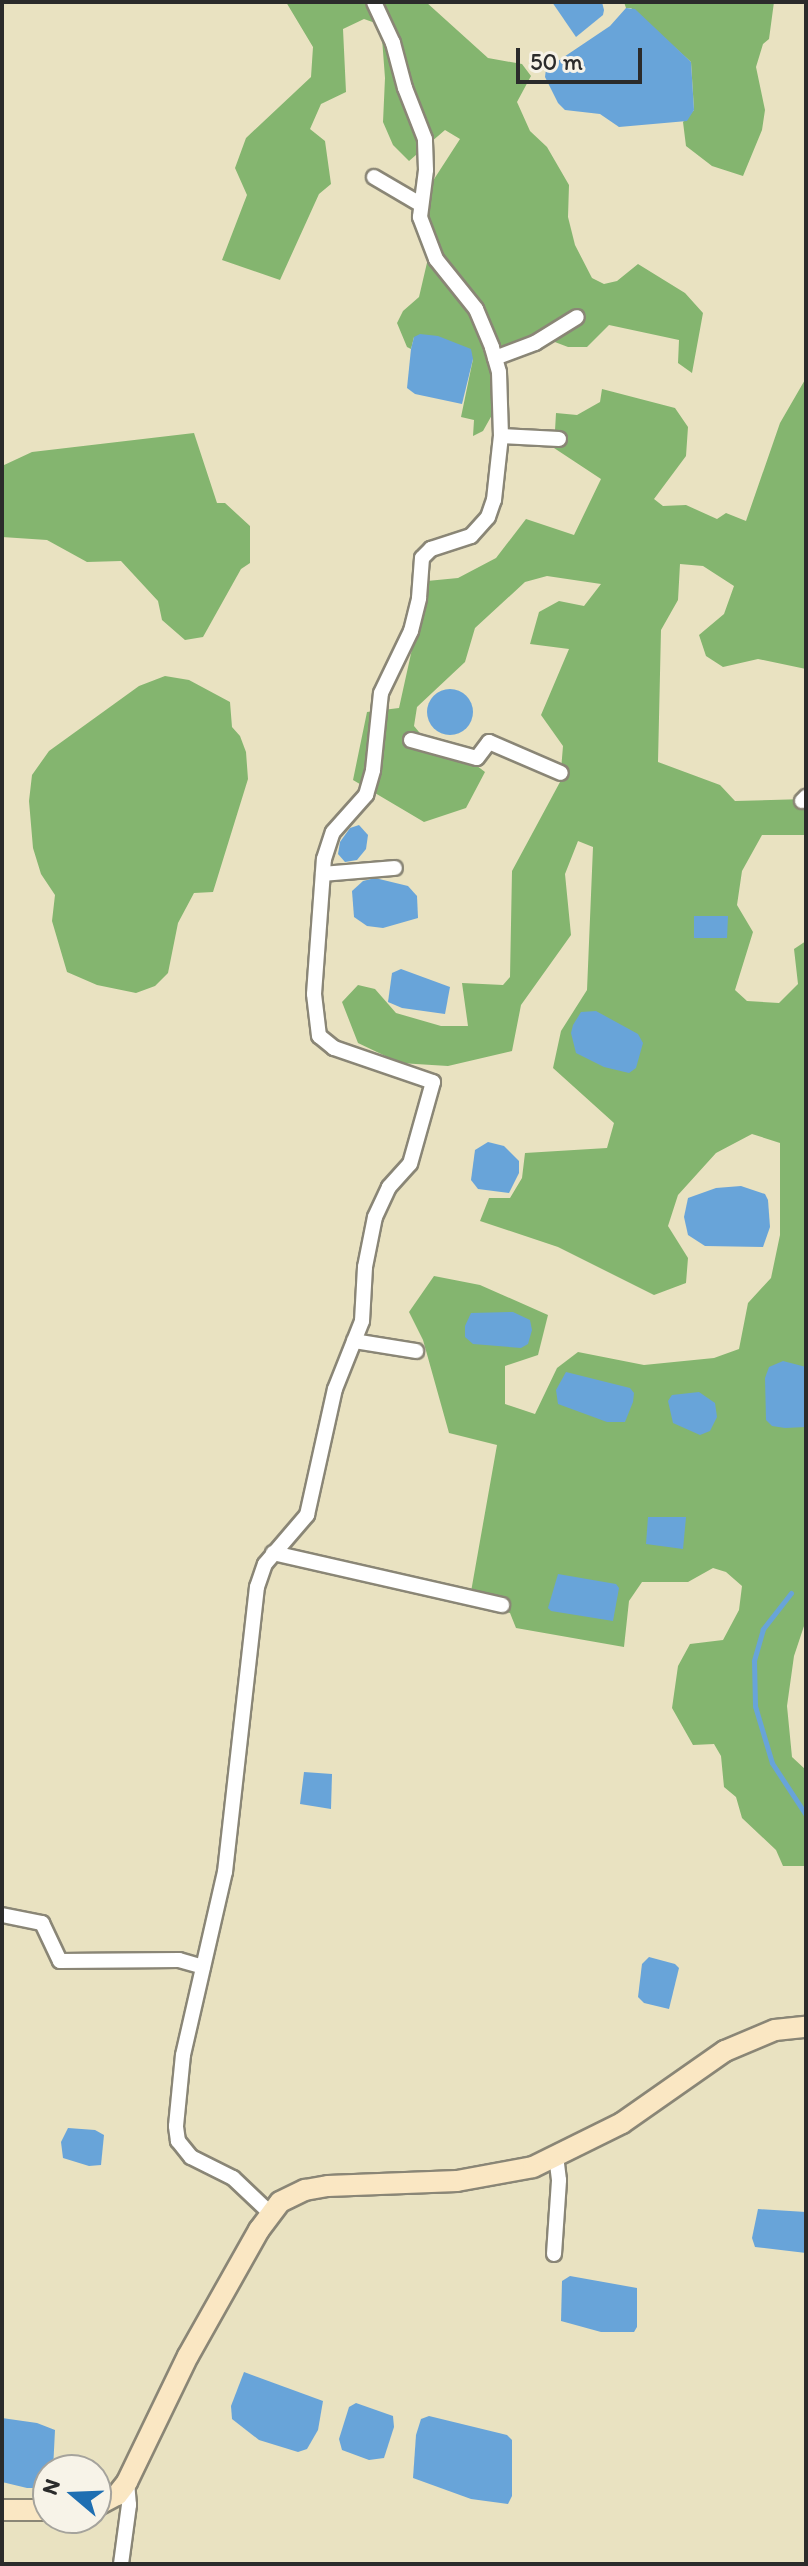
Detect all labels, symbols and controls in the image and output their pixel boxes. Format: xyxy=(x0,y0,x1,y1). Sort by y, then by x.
scale bar xyxy=(520,32,646,82)
text: 50 m xyxy=(530,47,583,76)
north arrow xyxy=(32,2454,112,2534)
text: N xyxy=(36,2475,66,2498)

